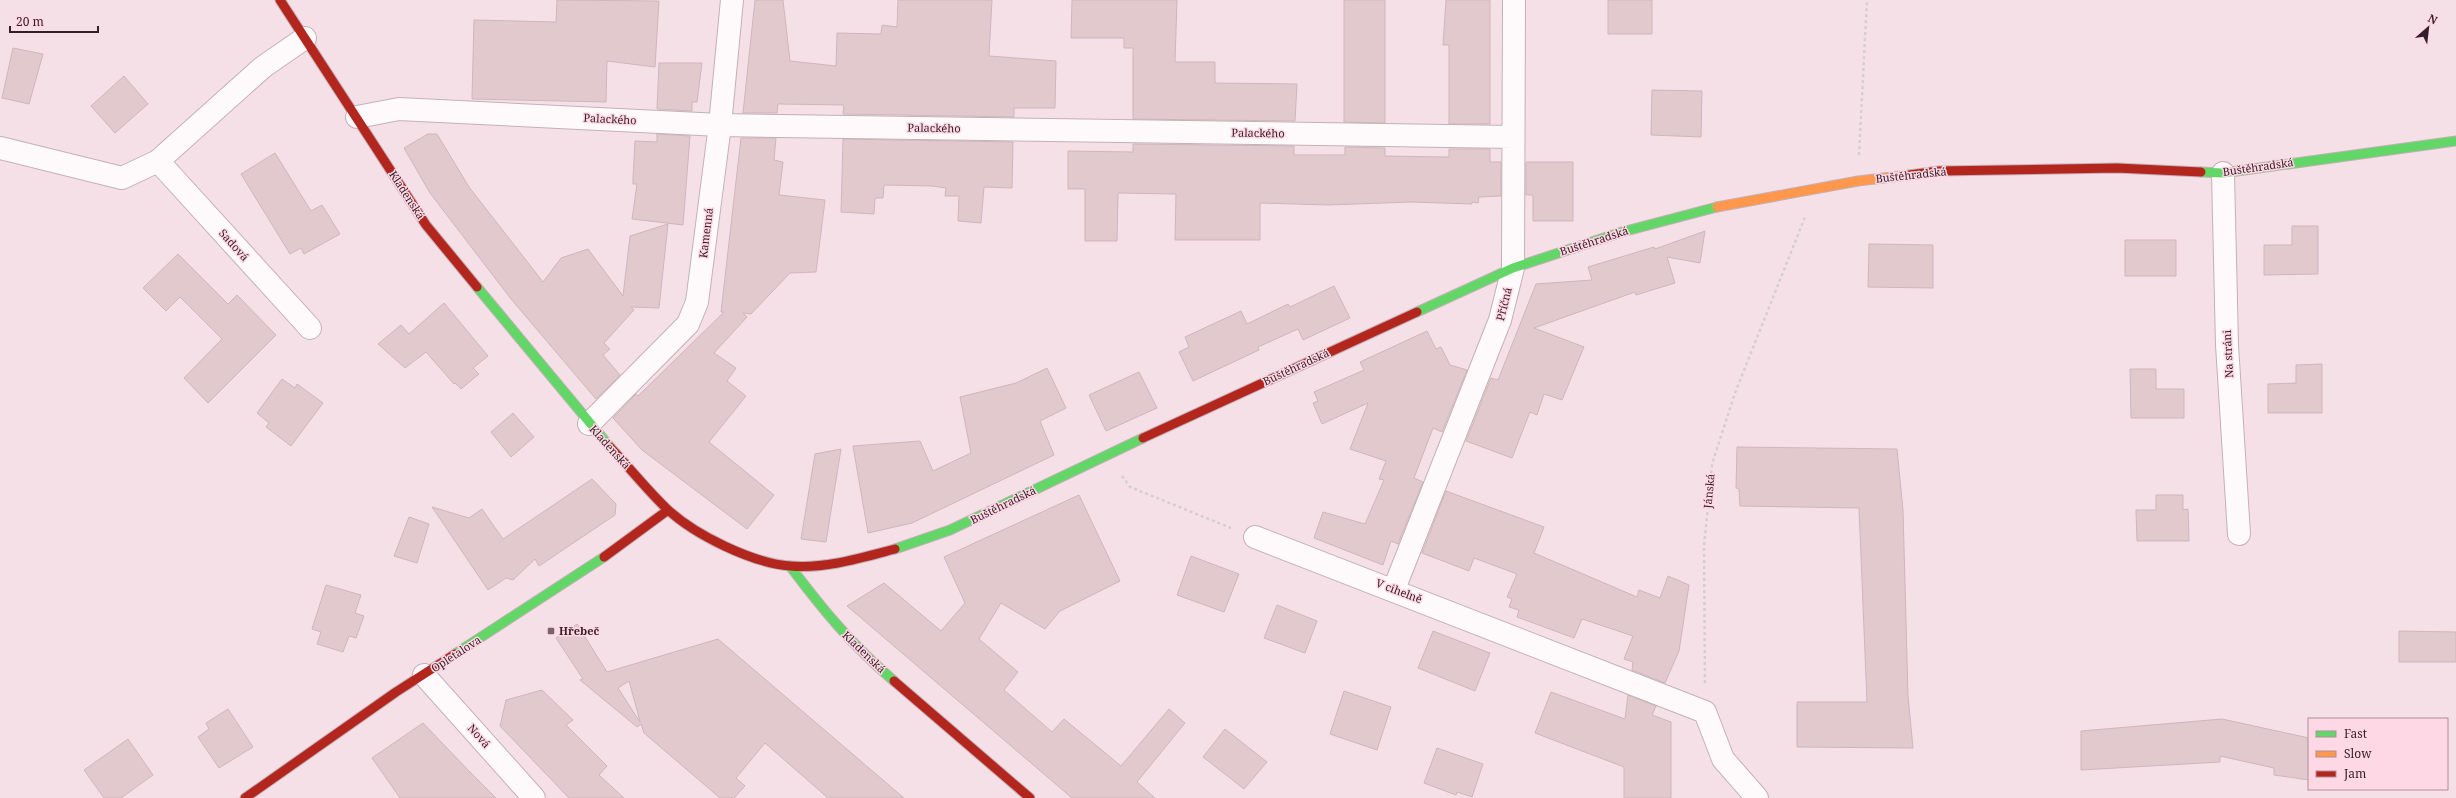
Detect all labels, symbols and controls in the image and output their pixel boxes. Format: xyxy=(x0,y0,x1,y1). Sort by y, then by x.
scale bar xyxy=(10,8,98,34)
north arrow xyxy=(2408,8,2448,48)
text: N xyxy=(2426,10,2441,28)
text: 20 m xyxy=(16,13,44,30)
street label: Palackého xyxy=(583,110,637,127)
street label: Palackého xyxy=(907,120,961,135)
street label: Palackého xyxy=(1231,125,1285,140)
street label: Buštěhradská xyxy=(2222,154,2294,179)
street label: Buštěhradská xyxy=(1875,163,1947,186)
street label: Kladenská xyxy=(386,168,429,222)
street label: Kamenná xyxy=(695,207,716,259)
street label: Buštěhradská xyxy=(1558,222,1630,259)
street label: Sadová xyxy=(216,226,253,264)
street label: Příčná xyxy=(1492,286,1515,322)
street label: Na stráni xyxy=(2219,329,2236,378)
street label: Buštěhradská xyxy=(1260,345,1331,388)
street label: Kladenská xyxy=(587,421,634,472)
street label: Jánská xyxy=(1699,473,1717,510)
street label: Buštěhradská xyxy=(967,482,1038,527)
street label: V cihelně xyxy=(1374,575,1425,606)
place label: Hřebeč xyxy=(559,623,599,638)
marker: Hřebeč xyxy=(546,626,556,636)
street label: Kladenská xyxy=(839,627,889,676)
street label: Opletalova xyxy=(428,632,484,675)
legend xyxy=(2308,718,2448,790)
street label: Nová xyxy=(465,720,494,751)
text: Fast xyxy=(2344,725,2367,742)
text: Slow xyxy=(2344,745,2372,762)
text: Jam xyxy=(2343,765,2366,782)

